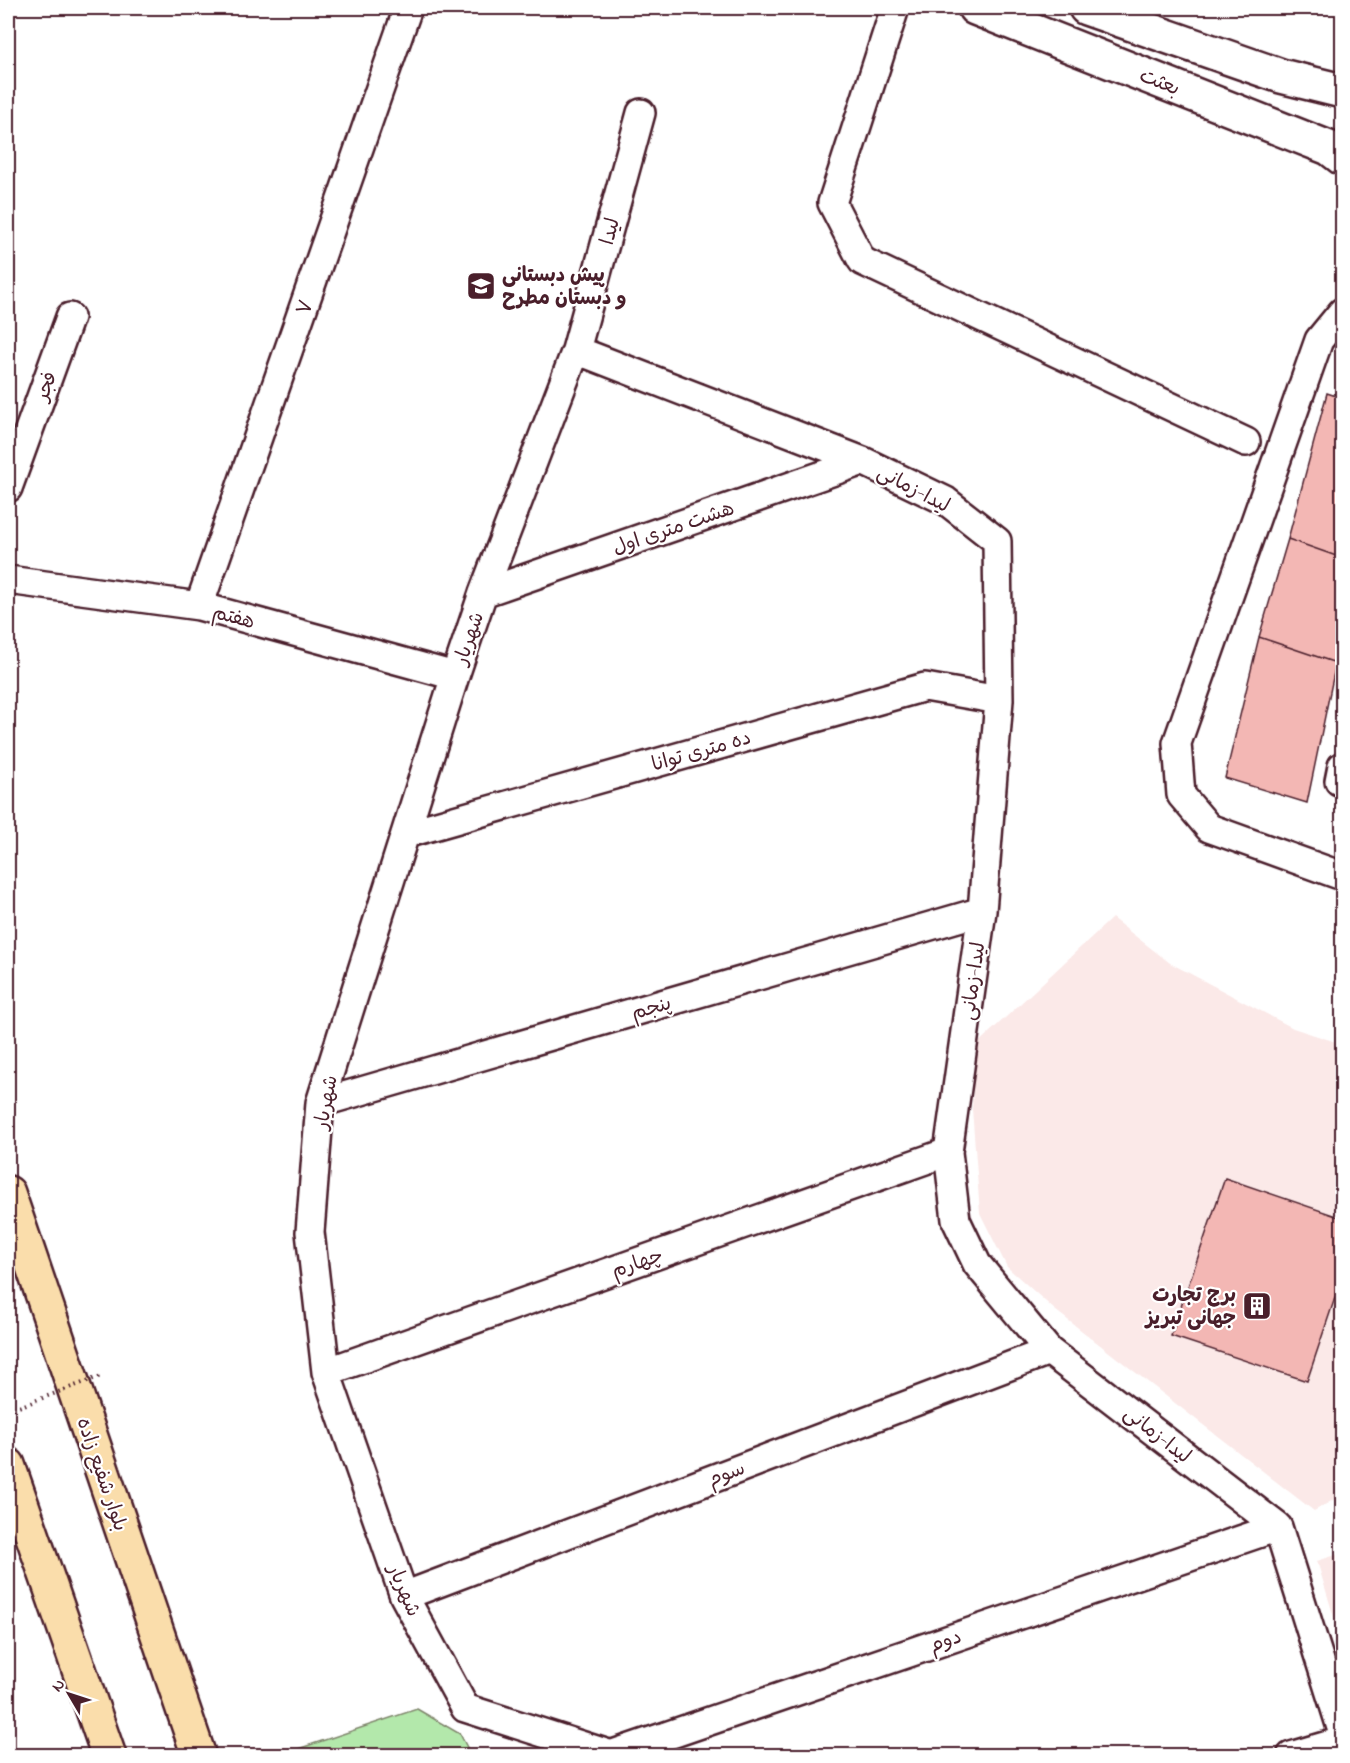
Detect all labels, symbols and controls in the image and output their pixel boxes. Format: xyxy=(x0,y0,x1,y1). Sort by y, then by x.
street label: بعثت xyxy=(1134,62,1184,105)
street label: لیدا xyxy=(594,215,629,248)
place label: پیش دبستانی و دبستان مطرح xyxy=(502,262,627,314)
school or university icon: پیش دبستانی و دبستان مطرح xyxy=(465,270,497,302)
street label: ۷ xyxy=(290,296,322,319)
street label: فجر xyxy=(28,368,66,408)
street label: لیدا-زمانی xyxy=(871,459,954,521)
street label: هشت متری اول xyxy=(609,495,739,564)
street label: هفتم xyxy=(209,599,258,638)
street label: شهریار xyxy=(447,608,493,671)
street label: ده متری توانا xyxy=(649,724,755,780)
street label: لیدا-زمانی xyxy=(955,940,994,1022)
street label: پنجم xyxy=(628,990,675,1029)
street label: شهریار xyxy=(308,1073,347,1134)
street label: چهارم xyxy=(608,1242,667,1287)
place label: برج تجارت جهانی تبریز xyxy=(1144,1282,1236,1334)
building icon: برج تجارت جهانی تبریز xyxy=(1241,1290,1273,1322)
street label: لیدا-زمانی xyxy=(1116,1400,1196,1472)
street label: بلوار شفیع زاده xyxy=(68,1414,134,1535)
street label: سوم xyxy=(704,1455,750,1496)
street label: شهریار xyxy=(378,1558,427,1622)
street label: دوم xyxy=(926,1623,966,1661)
north arrow xyxy=(39,1664,99,1724)
text: N xyxy=(46,1674,72,1698)

